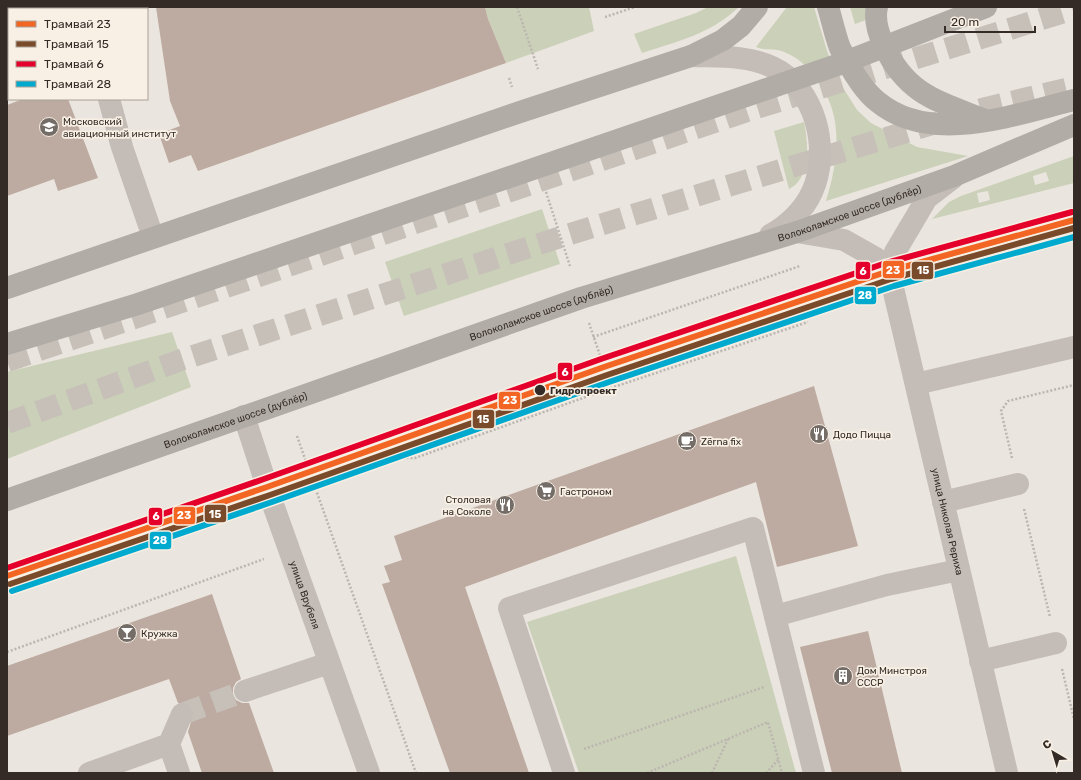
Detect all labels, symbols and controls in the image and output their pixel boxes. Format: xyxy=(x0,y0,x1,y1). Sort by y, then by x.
legend xyxy=(8,8,148,100)
scale bar xyxy=(945,8,1035,34)
text: 20 m xyxy=(951,15,979,29)
text: Трамвай 23 xyxy=(44,17,111,31)
text: Трамвай 15 xyxy=(44,37,109,51)
text: Трамвай 6 xyxy=(44,57,104,71)
text: Трамвай 28 xyxy=(44,77,111,91)
school or university icon: Московский авиационный институт xyxy=(38,116,60,138)
place label: Московский авиационный институт xyxy=(63,116,176,140)
street label: Волоколамское шоссе (дублёр) xyxy=(776,183,923,245)
line badge: 23 xyxy=(882,260,905,279)
line badge: 6 xyxy=(855,261,871,280)
line badge: 15 xyxy=(911,261,934,280)
text: 23 xyxy=(886,264,900,277)
text: 15 xyxy=(917,264,929,277)
text: 6 xyxy=(859,265,867,278)
street label: Волоколамское шоссе (дублёр) xyxy=(468,284,615,344)
line badge: 28 xyxy=(854,286,877,305)
text: 28 xyxy=(858,289,872,302)
line badge: 6 xyxy=(557,362,573,381)
text: 6 xyxy=(561,366,569,379)
marker: Гидропроект xyxy=(533,383,547,397)
place label: Гидропроект xyxy=(550,385,617,397)
street label: Волоколамское шоссе (дублёр) xyxy=(162,390,309,451)
line badge: 23 xyxy=(498,391,521,410)
text: 23 xyxy=(503,394,517,407)
line badge: 15 xyxy=(472,409,495,429)
text: 15 xyxy=(477,413,489,426)
restaurant icon: Додо Пицца xyxy=(808,423,830,445)
place label: Додо Пицца xyxy=(833,429,891,441)
cafe icon: Zёrna fix xyxy=(676,430,698,452)
place label: Zёrna fix xyxy=(701,436,742,448)
street label: улица Николая Рериха xyxy=(929,467,965,576)
supermarket icon: Гастроном xyxy=(535,480,557,502)
place label: Гастроном xyxy=(560,486,612,498)
place label: Столовая на Соколе xyxy=(442,494,491,518)
restaurant icon: Столовая на Соколе xyxy=(494,494,516,516)
line badge: 15 xyxy=(204,504,227,523)
line badge: 23 xyxy=(173,506,196,525)
line badge: 6 xyxy=(148,507,163,526)
text: 15 xyxy=(209,508,221,521)
text: 23 xyxy=(177,509,191,522)
text: 6 xyxy=(152,510,160,523)
line badge: 28 xyxy=(149,531,172,550)
text: 28 xyxy=(153,534,167,547)
street label: улица Врубеля xyxy=(287,559,322,631)
bar icon: Кружка xyxy=(116,622,138,644)
place label: Кружка xyxy=(141,628,178,640)
building icon: Дом Минстроя СССР xyxy=(832,665,854,687)
place label: Дом Минстроя СССР xyxy=(857,665,927,689)
north arrow xyxy=(1033,732,1073,772)
text: С xyxy=(1040,737,1054,752)

